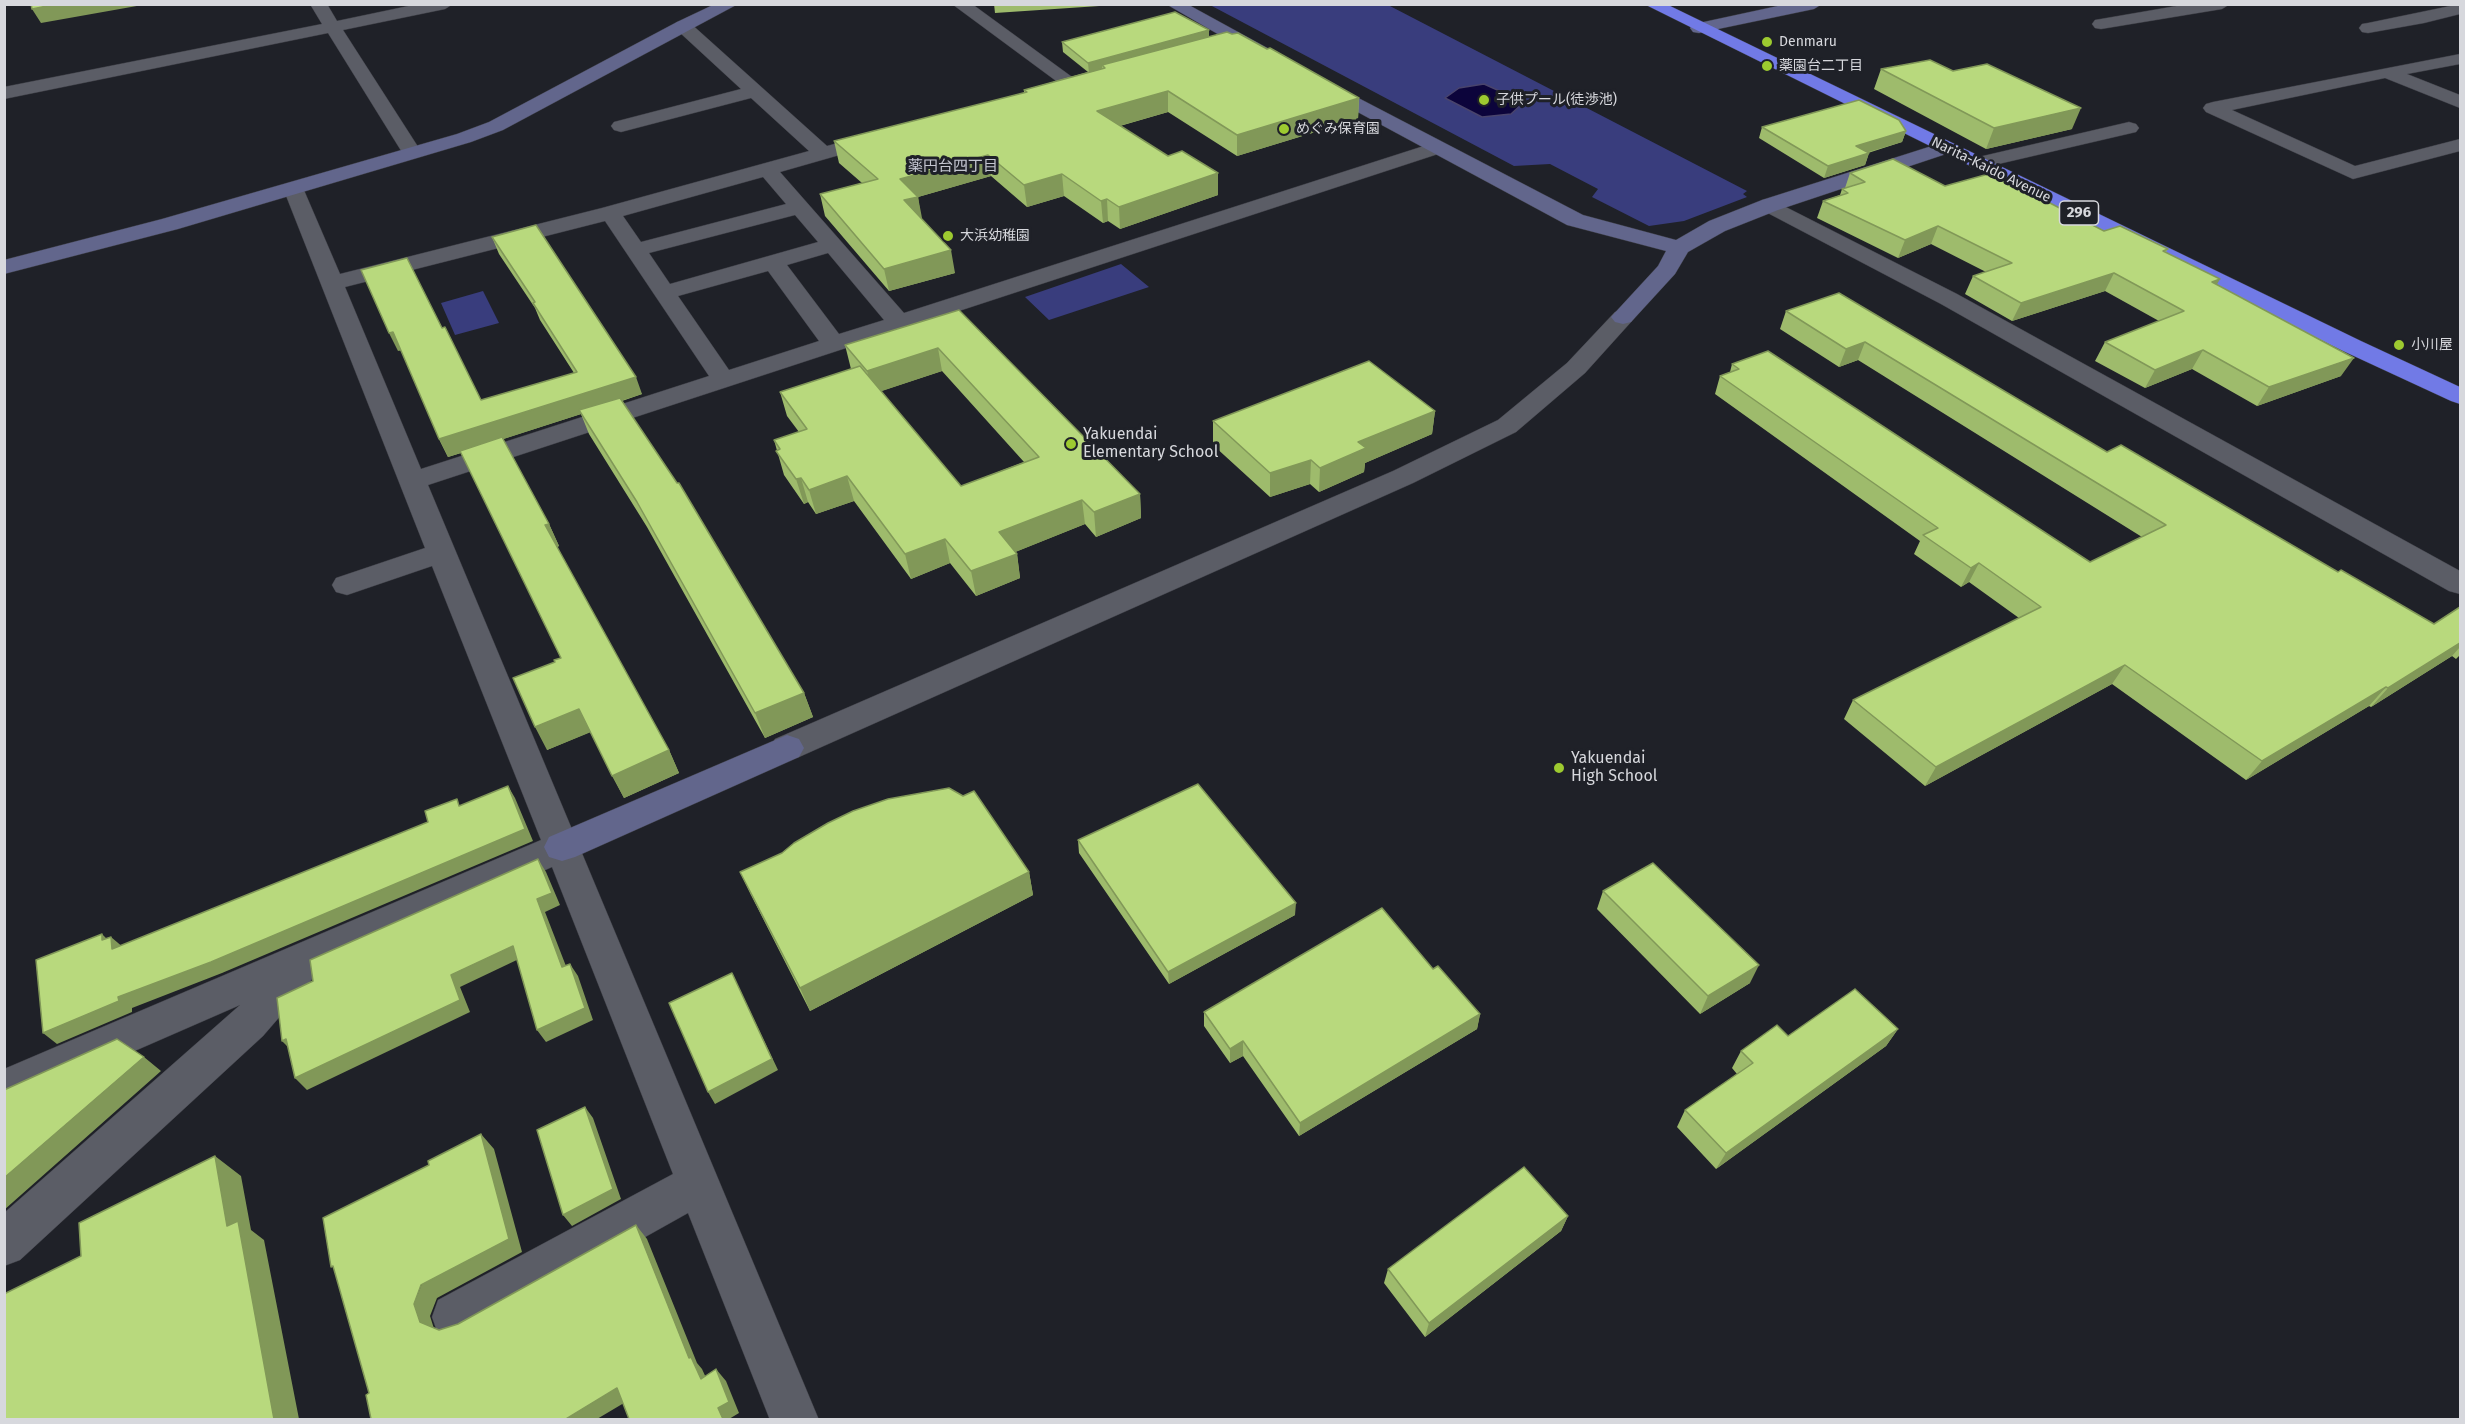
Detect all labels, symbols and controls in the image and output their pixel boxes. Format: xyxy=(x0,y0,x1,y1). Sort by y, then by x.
place label: Denmaru xyxy=(1779,34,1837,50)
marker: Denmaru xyxy=(1760,35,1774,49)
place label: 薬園台二丁目 xyxy=(1779,58,1863,74)
marker: 薬園台二丁目 xyxy=(1760,59,1774,73)
place label: 子供プール(徒渉池) xyxy=(1496,92,1617,108)
marker: 子供プール(徒渉池) xyxy=(1477,93,1491,107)
place label: めぐみ保育園 xyxy=(1296,121,1380,137)
marker: めぐみ保育園 xyxy=(1277,122,1291,136)
street label: Narita-Kaido Avenue xyxy=(1928,134,2054,206)
district label: 薬円台四丁目 xyxy=(908,158,998,176)
road number: 296 xyxy=(2060,201,2098,225)
place label: 大浜幼稚園 xyxy=(960,228,1030,244)
marker: 大浜幼稚園 xyxy=(941,229,955,243)
place label: 小川屋 xyxy=(2411,337,2453,353)
marker: 小川屋 xyxy=(2392,338,2406,352)
place label: Yakuendai Elementary School xyxy=(1083,425,1218,463)
marker: Yakuendai Elementary School xyxy=(1064,437,1078,451)
place label: Yakuendai High School xyxy=(1571,749,1657,787)
marker: Yakuendai High School xyxy=(1552,761,1566,775)

